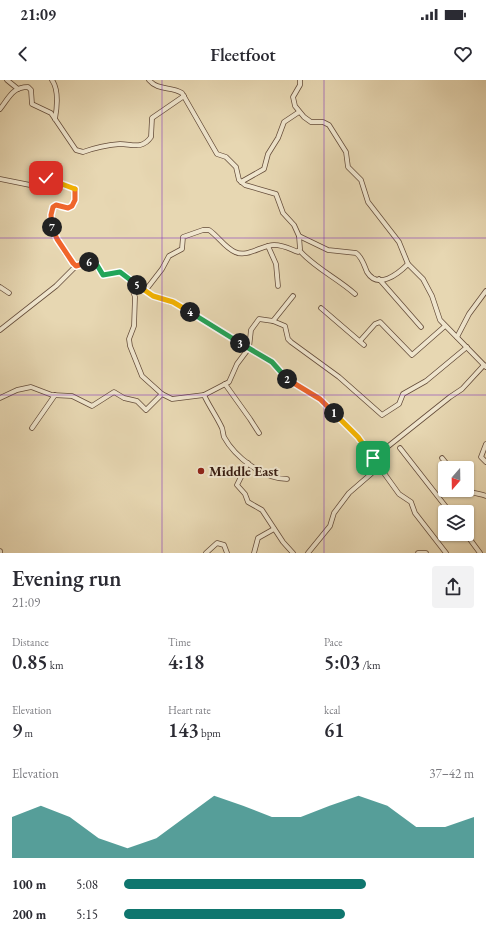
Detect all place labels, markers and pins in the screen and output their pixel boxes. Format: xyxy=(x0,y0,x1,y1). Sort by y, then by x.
pin xyxy=(29,161,63,195)
pin: 7 xyxy=(42,217,62,237)
pin: 6 xyxy=(79,252,99,272)
pin: 5 xyxy=(127,275,147,295)
pin: 4 xyxy=(180,302,200,322)
pin: 3 xyxy=(230,333,250,353)
pin: 2 xyxy=(277,369,297,389)
pin: 1 xyxy=(324,403,344,423)
pin xyxy=(356,441,390,475)
place label: Middle East xyxy=(209,462,279,480)
marker: Middle East xyxy=(196,466,206,476)

